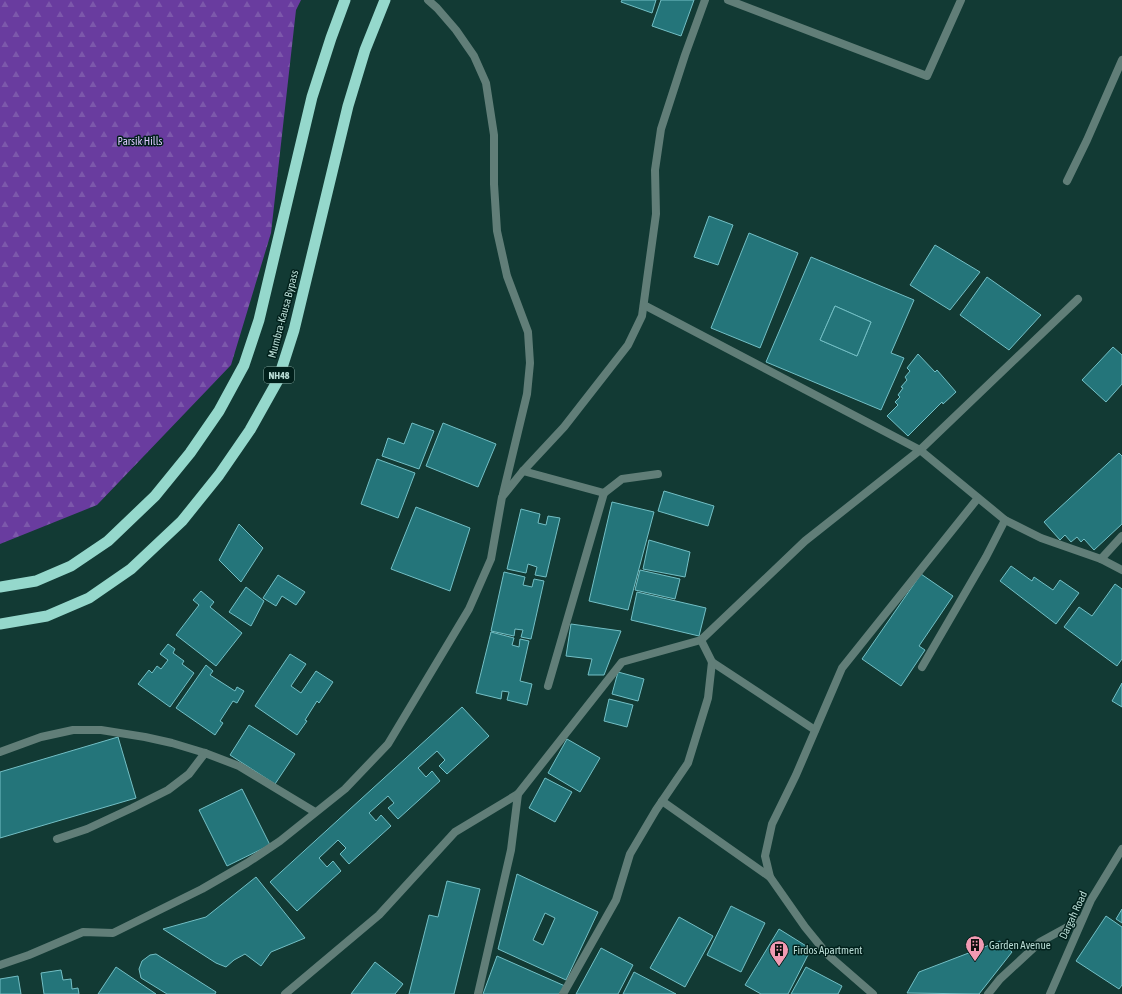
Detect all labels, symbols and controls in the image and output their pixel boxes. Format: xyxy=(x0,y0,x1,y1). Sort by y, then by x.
park label: Parsik Hills xyxy=(118,135,163,147)
street label: Mumbra-Kausa Bypass xyxy=(265,269,301,359)
road number: NH48 xyxy=(264,367,294,383)
street label: Dargah Road xyxy=(1057,889,1089,941)
building icon: Garden Avenue xyxy=(964,934,986,962)
building icon: Firdos Apartment xyxy=(768,939,790,967)
place label: Garden Avenue xyxy=(989,939,1051,951)
place label: Firdos Apartment xyxy=(793,944,862,956)

